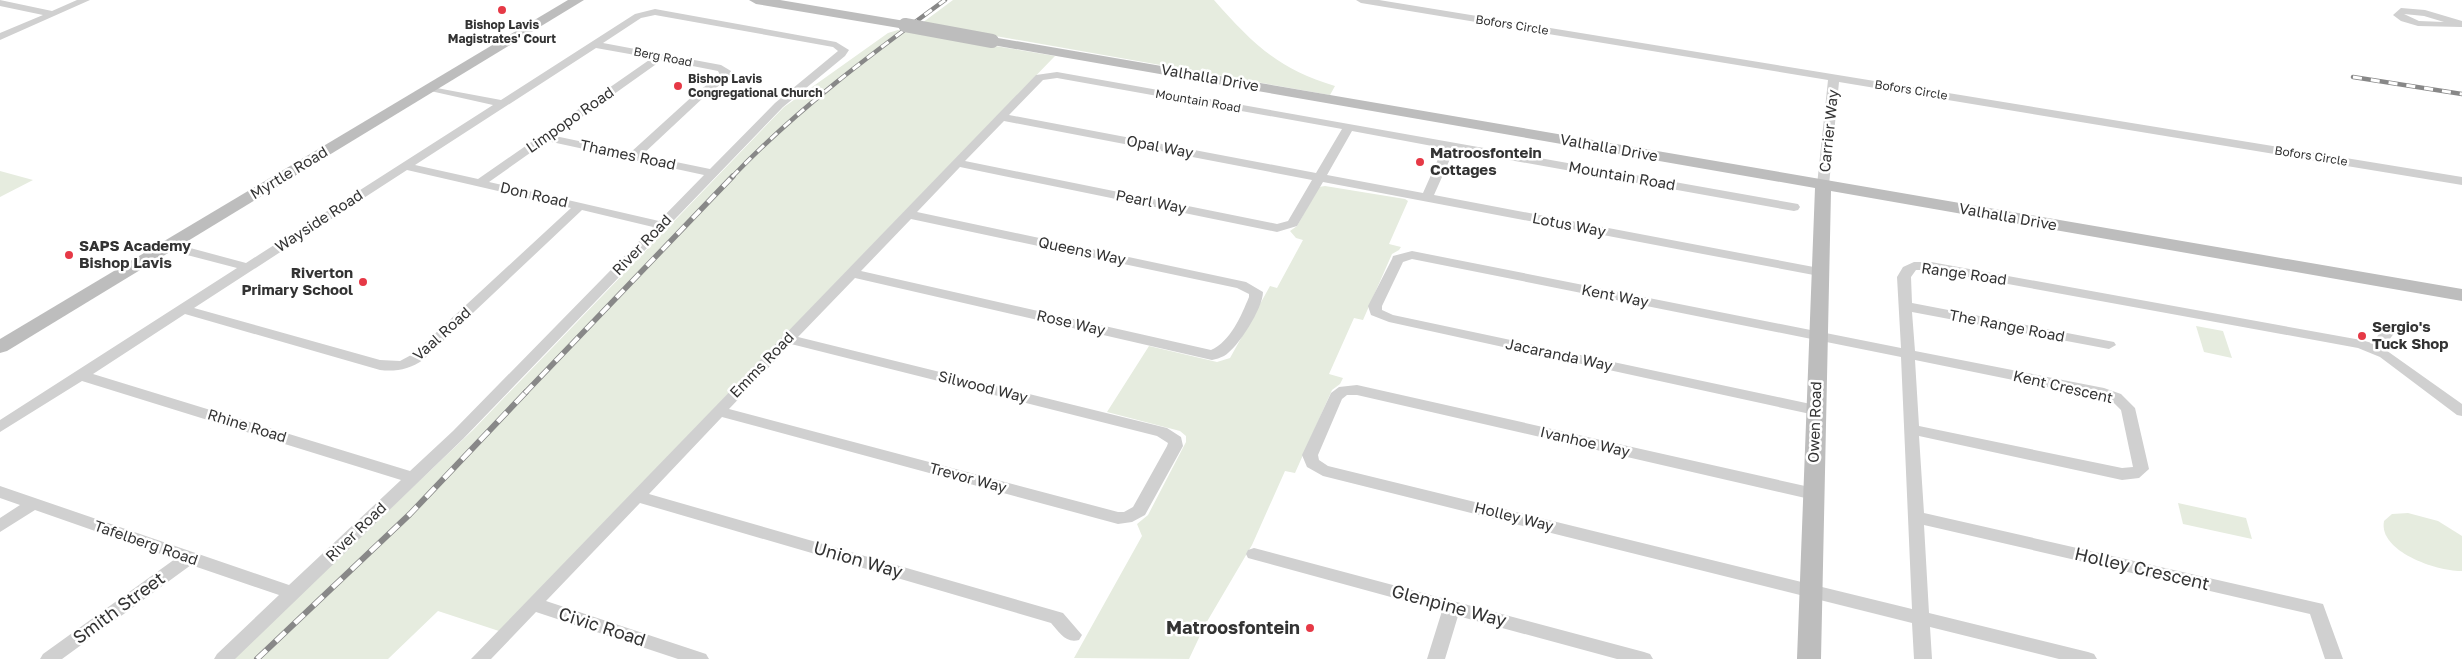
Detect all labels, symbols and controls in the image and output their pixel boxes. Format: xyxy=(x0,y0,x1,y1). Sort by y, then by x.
marker: Bishop Lavis Magistrates' Court xyxy=(496,4,508,16)
street label: Bofors Circle xyxy=(1474,11,1550,38)
place label: Bishop Lavis Magistrates' Court xyxy=(448,17,556,46)
street label: Berg Road xyxy=(633,43,694,70)
street label: Valhalla Drive xyxy=(1160,60,1261,95)
place label: Bishop Lavis Congregational Church xyxy=(688,71,822,100)
street label: Bofors Circle xyxy=(1873,76,1949,103)
marker: Bishop Lavis Congregational Church xyxy=(672,80,684,92)
street label: Limpopo Road xyxy=(522,82,617,156)
street label: Mountain Road xyxy=(1154,86,1242,115)
street label: Carrier Way xyxy=(1815,88,1841,173)
street label: Valhalla Drive xyxy=(1559,130,1660,165)
street label: Opal Way xyxy=(1125,131,1196,161)
street label: Thames Road xyxy=(579,135,678,173)
street label: Myrtle Road xyxy=(246,142,331,202)
street label: Bofors Circle xyxy=(2273,142,2349,169)
place label: Matroosfontein Cottages xyxy=(1430,143,1542,178)
marker: Matroosfontein Cottages xyxy=(1414,156,1426,168)
street label: Mountain Road xyxy=(1567,157,1677,193)
street label: Don Road xyxy=(498,177,570,211)
street label: Wayside Road xyxy=(271,185,366,255)
street label: Pearl Way xyxy=(1114,185,1189,217)
street label: Valhalla Drive xyxy=(1958,199,2059,234)
street label: Lotus Way xyxy=(1531,208,1608,240)
street label: River Road xyxy=(608,210,675,278)
street label: Queens Way xyxy=(1037,232,1128,268)
place label: SAPS Academy Bishop Lavis xyxy=(79,236,191,271)
marker: SAPS Academy Bishop Lavis xyxy=(63,249,75,261)
street label: Range Road xyxy=(1920,258,2008,288)
place label: Riverton Primary School xyxy=(241,263,353,298)
marker: Riverton Primary School xyxy=(357,276,369,288)
street label: Kent Way xyxy=(1580,280,1651,310)
street label: Vaal Road xyxy=(409,303,474,364)
street label: Rose Way xyxy=(1035,305,1108,339)
street label: The Range Road xyxy=(1948,305,2066,345)
place label: Sergio's Tuck Shop xyxy=(2372,317,2449,352)
street label: Emms Road xyxy=(726,328,797,401)
marker: Sergio's Tuck Shop xyxy=(2356,330,2368,342)
street label: Jacaranda Way xyxy=(1504,334,1615,374)
street label: Silwood Way xyxy=(937,366,1030,406)
street label: Kent Crescent xyxy=(2011,366,2115,406)
street label: Owen Road xyxy=(1804,381,1824,463)
street label: Rhine Road xyxy=(206,404,289,446)
street label: Ivanhoe Way xyxy=(1539,422,1632,460)
street label: Trevor Way xyxy=(928,458,1009,496)
street label: River Road xyxy=(321,498,389,565)
street label: Holley Way xyxy=(1473,498,1556,535)
street label: Tafelberg Road xyxy=(92,516,201,568)
street label: Union Way xyxy=(811,536,905,582)
street label: Holley Crescent xyxy=(2073,542,2212,594)
street label: Smith Street xyxy=(68,566,169,648)
street label: Glenpine Way xyxy=(1389,579,1509,631)
street label: Civic Road xyxy=(556,602,649,650)
place label: Matroosfontein xyxy=(1166,616,1300,638)
marker: Matroosfontein xyxy=(1304,622,1316,634)

